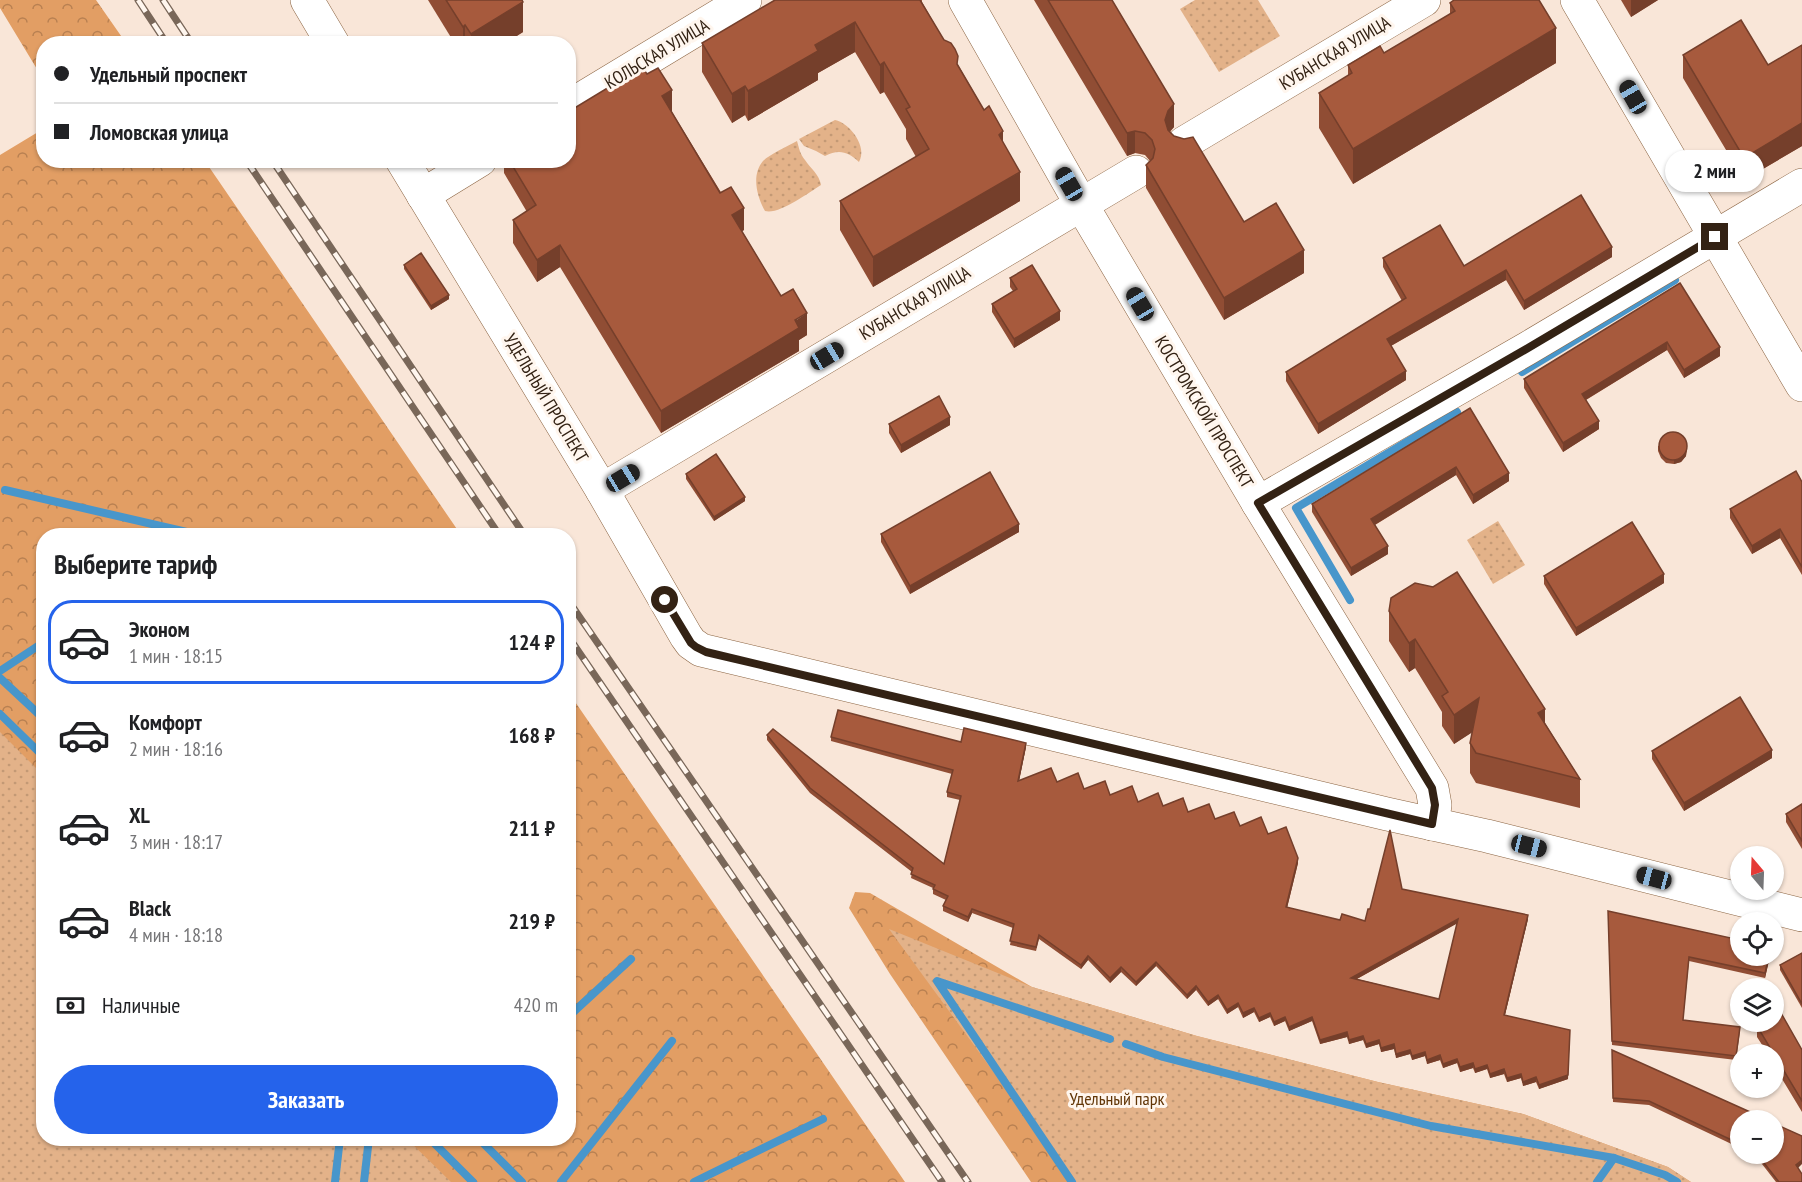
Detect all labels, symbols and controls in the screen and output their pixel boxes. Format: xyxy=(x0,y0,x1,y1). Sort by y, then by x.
street label: КУБАНСКАЯ УЛИЦА xyxy=(1275,10,1395,95)
street label: КОЛЬСКАЯ УЛИЦА xyxy=(600,13,714,94)
text: Удельный проспект xyxy=(90,60,247,88)
car xyxy=(1616,77,1650,117)
text: Ломовская улица xyxy=(90,118,229,146)
callout: 2 мин xyxy=(1666,150,1764,192)
text: 2 мин xyxy=(1693,158,1736,184)
car xyxy=(1052,164,1086,204)
route end xyxy=(1701,223,1728,250)
street label: КУБАНСКАЯ УЛИЦА xyxy=(855,260,975,345)
car xyxy=(1123,284,1157,324)
street label: УДЕЛЬНЫЙ ПРОСПЕКТ xyxy=(499,329,594,466)
street label: КОСТРОМСКОЙ ПРОСПЕКТ xyxy=(1150,332,1259,492)
car xyxy=(807,339,847,373)
car xyxy=(603,461,643,495)
text: Выберите тариф xyxy=(54,547,217,581)
route start xyxy=(651,586,678,613)
icon: car xyxy=(57,615,111,669)
text: Эконом xyxy=(129,615,190,643)
text: 124 ₽ xyxy=(508,628,555,656)
text: 1 мин · 18:15 xyxy=(129,643,223,669)
icon: car xyxy=(57,708,111,762)
text: Комфорт xyxy=(129,708,202,736)
text: 168 ₽ xyxy=(508,721,555,749)
text: 2 мин · 18:16 xyxy=(129,736,223,762)
icon: car xyxy=(57,801,111,855)
text: XL xyxy=(129,801,150,829)
text: 211 ₽ xyxy=(508,814,555,842)
text: 3 мин · 18:17 xyxy=(129,829,223,855)
car xyxy=(1509,833,1549,859)
north arrow xyxy=(1730,846,1784,900)
map controls xyxy=(1730,846,1784,1164)
car xyxy=(1634,865,1674,891)
icon: car xyxy=(57,894,111,948)
text: Black xyxy=(129,894,171,922)
text: 219 ₽ xyxy=(508,907,555,935)
button: locate xyxy=(1730,912,1784,966)
text: 4 мин · 18:18 xyxy=(129,922,223,948)
button: layers xyxy=(1730,978,1784,1032)
icon: cash xyxy=(54,989,87,1022)
text: Наличные xyxy=(102,991,180,1019)
text: 420 m xyxy=(514,992,558,1018)
button: + xyxy=(1730,1044,1784,1098)
button: Заказать xyxy=(54,1065,558,1134)
park label: Удельный парк xyxy=(1070,1087,1164,1110)
button: − xyxy=(1730,1110,1784,1164)

